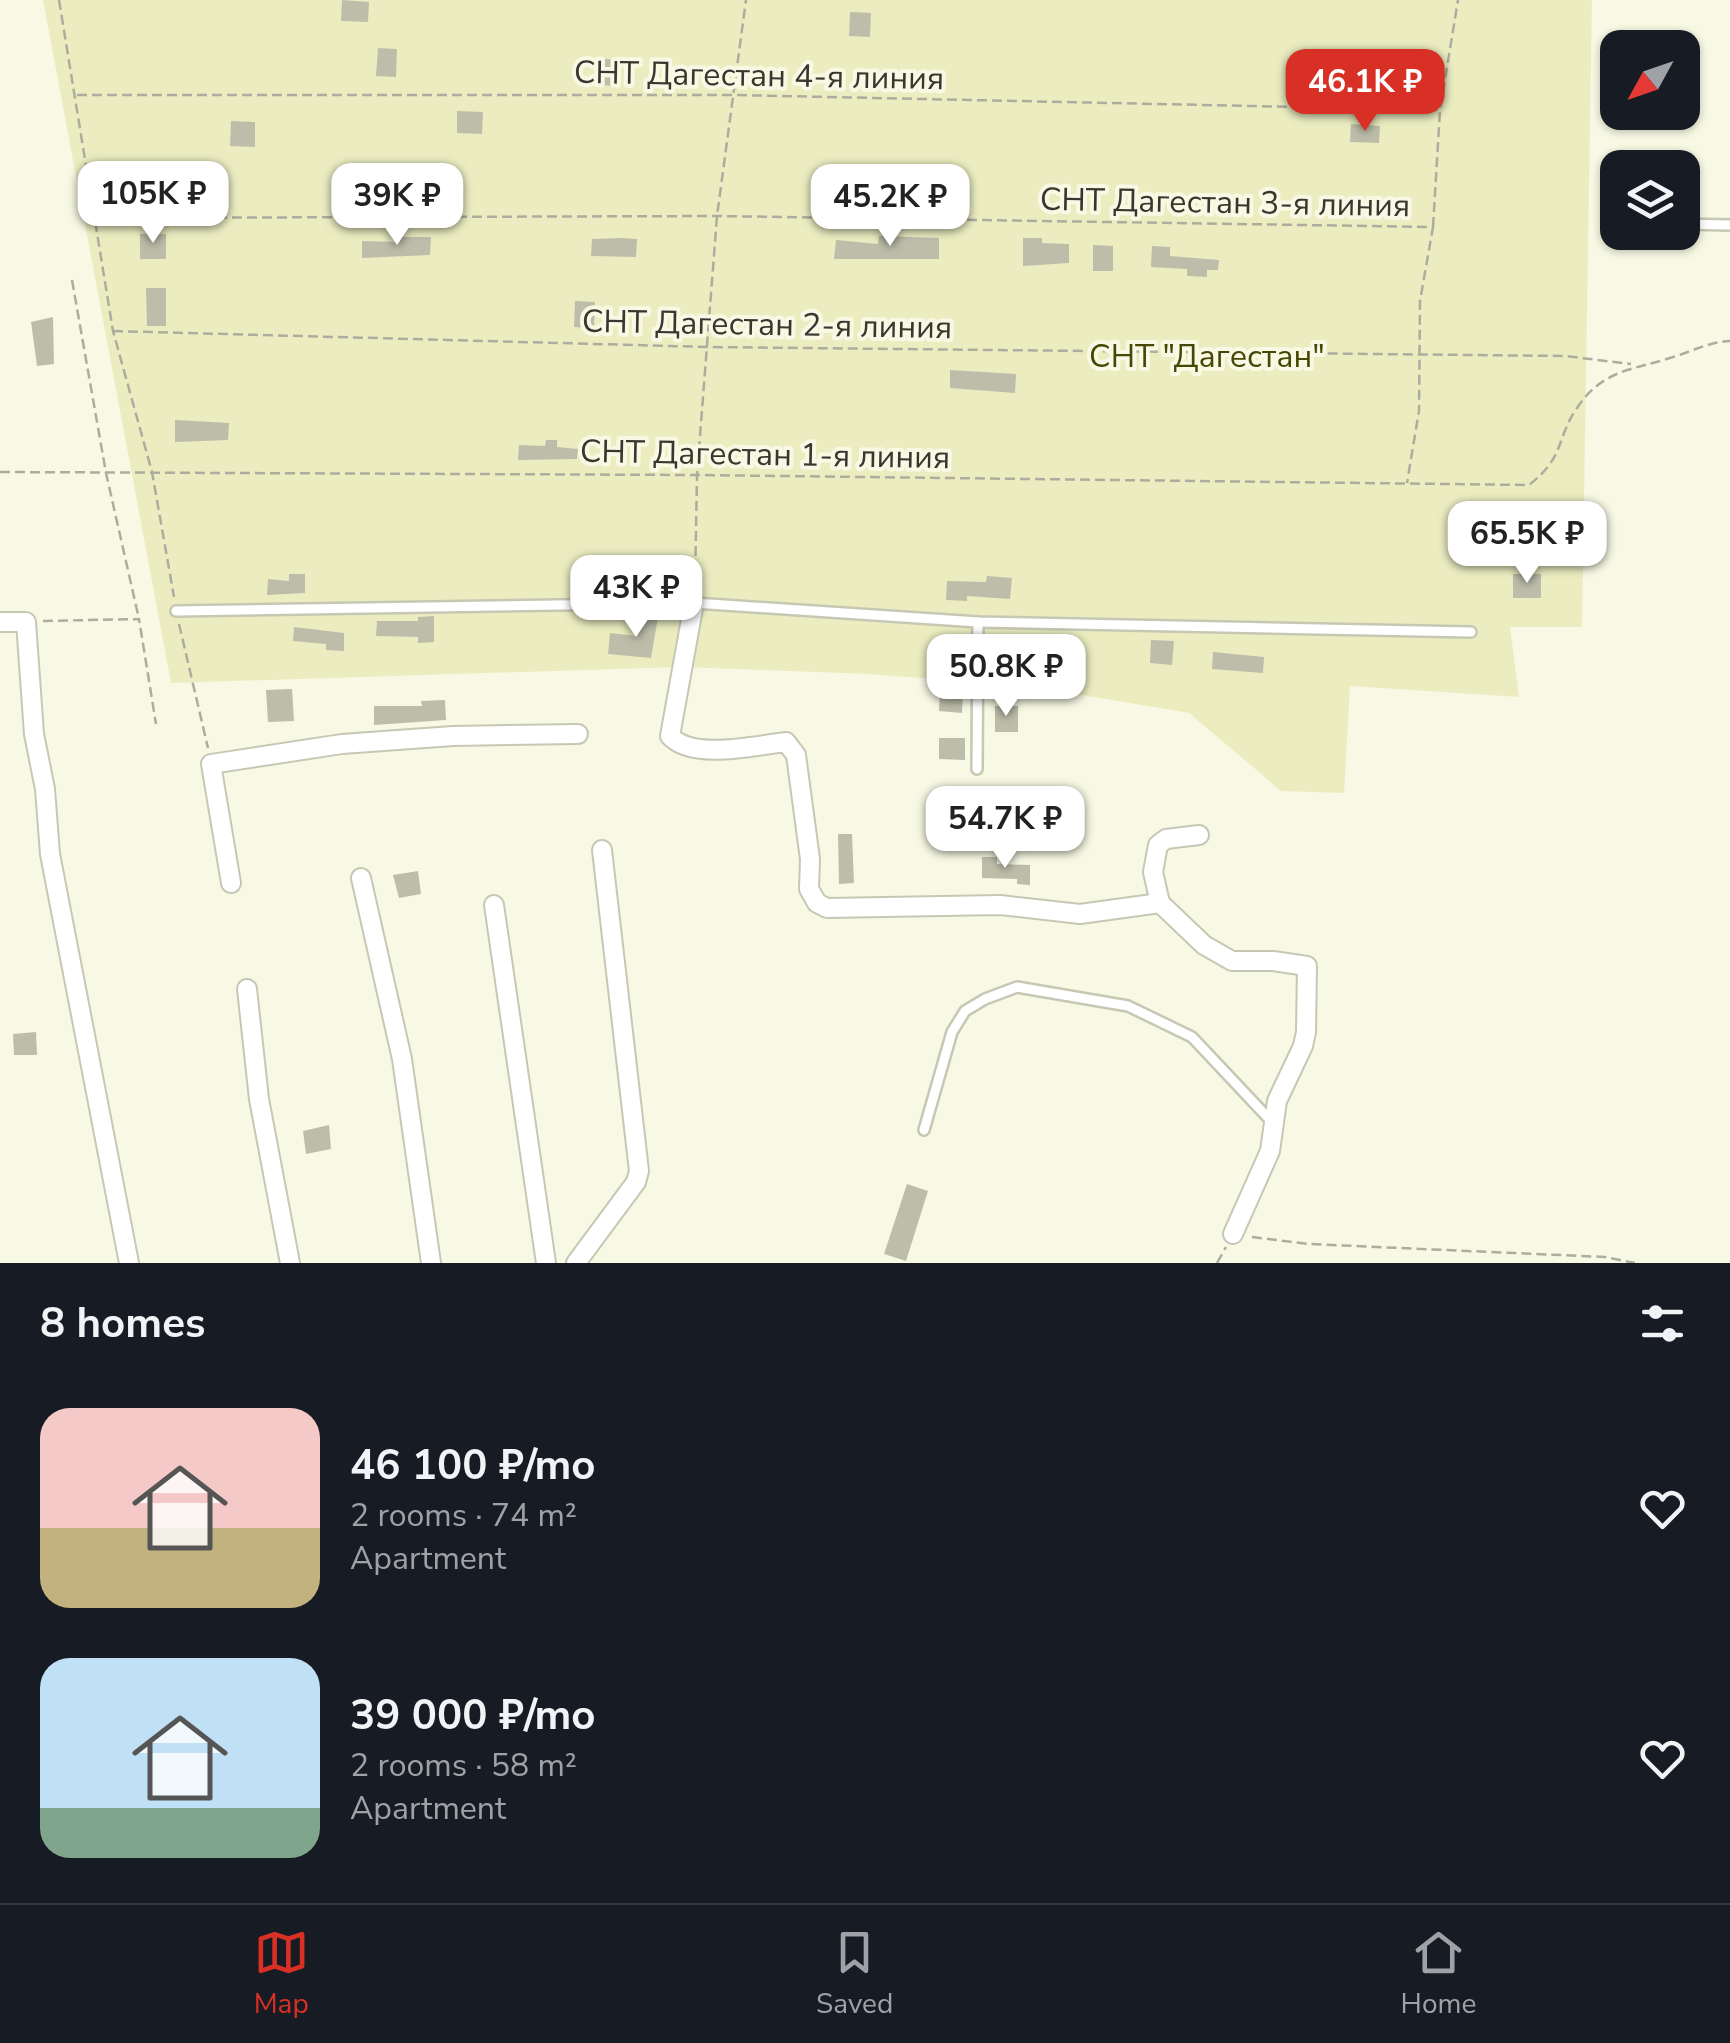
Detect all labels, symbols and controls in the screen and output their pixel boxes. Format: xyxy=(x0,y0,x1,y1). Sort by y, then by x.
north arrow xyxy=(1600,30,1700,130)
map controls xyxy=(1600,30,1700,250)
pin: 46.1K ₽ xyxy=(1273,49,1457,134)
street label: СНТ Дагестан 4-я линия xyxy=(573,51,945,100)
text: 46.1K ₽ xyxy=(1308,60,1422,103)
button: layers xyxy=(1600,150,1700,250)
pin: 105K ₽ xyxy=(72,161,234,246)
pin: 39K ₽ xyxy=(327,163,467,248)
pin: 45.2K ₽ xyxy=(798,164,982,249)
text: 105K ₽ xyxy=(100,172,206,215)
text: 39K ₽ xyxy=(353,174,441,217)
text: 45.2K ₽ xyxy=(833,175,947,218)
street label: СНТ Дагестан 3-я линия xyxy=(1039,178,1411,227)
street label: СНТ Дагестан 2-я линия xyxy=(581,300,953,349)
park label: СНТ "Дагестан" xyxy=(1089,335,1325,378)
street label: СНТ Дагестан 1-я линия xyxy=(579,430,951,479)
pin: 65.5K ₽ xyxy=(1435,501,1619,586)
text: 65.5K ₽ xyxy=(1470,512,1584,555)
pin: 43K ₽ xyxy=(566,555,706,640)
text: 43K ₽ xyxy=(592,566,680,609)
pin: 50.8K ₽ xyxy=(914,634,1098,719)
text: 50.8K ₽ xyxy=(949,645,1063,688)
pin: 54.7K ₽ xyxy=(913,786,1097,871)
text: 54.7K ₽ xyxy=(948,797,1062,840)
text: 8 homes xyxy=(40,1295,205,1352)
icon: filters xyxy=(1635,1296,1690,1351)
text: 46 100 ₽/mo xyxy=(350,1437,596,1494)
icon: home xyxy=(120,1448,240,1568)
icon: heart xyxy=(1635,1481,1690,1536)
text: 2 rooms · 74 m² xyxy=(350,1494,577,1537)
text: Apartment xyxy=(350,1537,506,1580)
text: 39 000 ₽/mo xyxy=(350,1687,596,1744)
icon: home xyxy=(120,1698,240,1818)
icon: heart xyxy=(1635,1731,1690,1786)
text: 2 rooms · 58 m² xyxy=(350,1744,577,1787)
text: Apartment xyxy=(350,1787,506,1830)
tab: Map xyxy=(254,1925,309,2023)
tab: Saved xyxy=(816,1925,893,2023)
tab: Home xyxy=(1401,1925,1476,2023)

